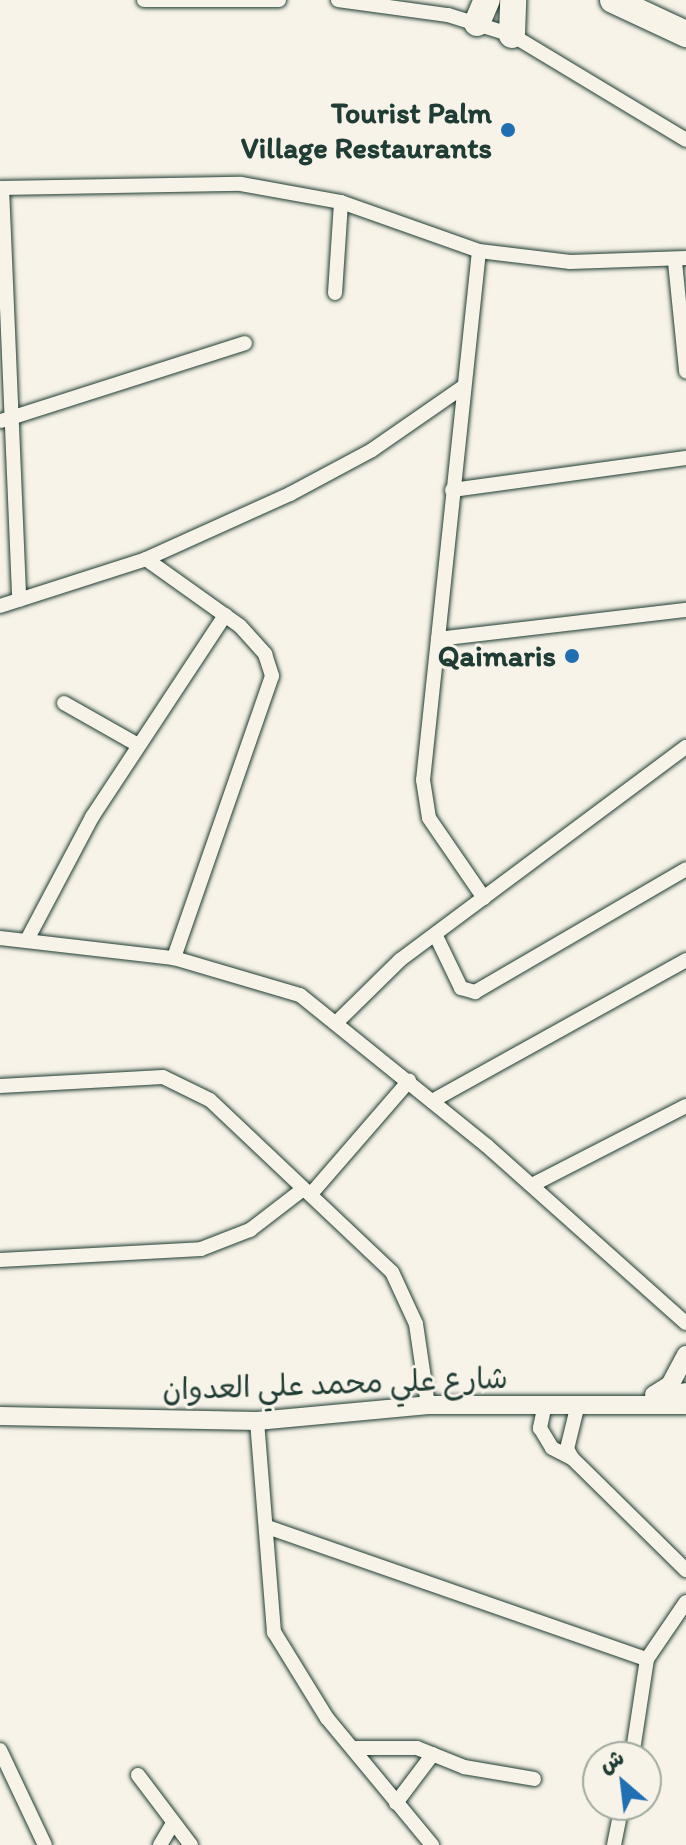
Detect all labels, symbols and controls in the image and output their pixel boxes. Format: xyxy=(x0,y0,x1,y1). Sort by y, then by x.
place label: Tourist Palm Village Restaurants xyxy=(241,95,492,166)
marker: Tourist Palm Village Restaurants xyxy=(499,121,517,139)
place label: Qaimaris xyxy=(438,638,556,674)
marker: Qaimaris xyxy=(563,647,581,665)
street label: شارع علي محمد علي العدوان xyxy=(162,1360,508,1408)
north arrow xyxy=(582,1741,662,1821)
text: ش xyxy=(594,1744,628,1779)

